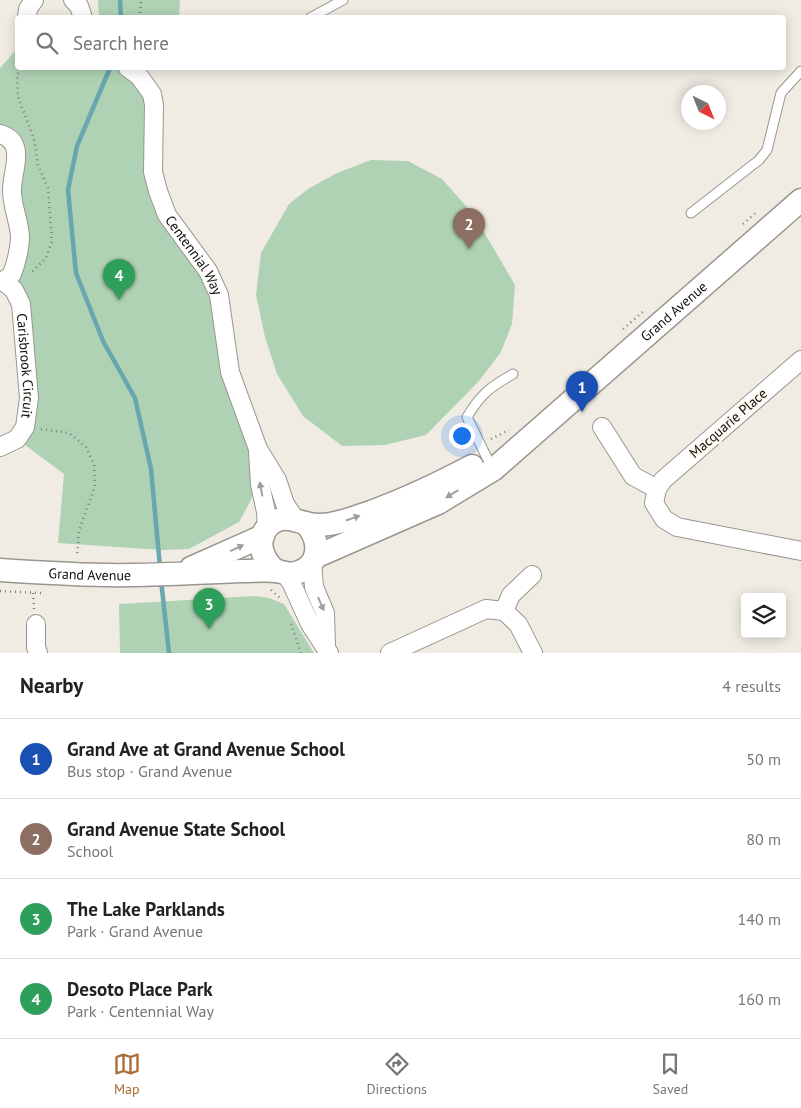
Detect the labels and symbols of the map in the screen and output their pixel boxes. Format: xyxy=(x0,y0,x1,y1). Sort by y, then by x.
north arrow xyxy=(681,85,726,130)
pin: 2 xyxy=(453,208,485,249)
street label: Centennial Way xyxy=(161,212,227,298)
pin: 4 xyxy=(103,259,135,300)
street label: Grand Avenue xyxy=(637,277,711,345)
street label: Carisbrook Circuit xyxy=(13,313,38,420)
pin: 1 xyxy=(566,371,598,412)
street label: Macquarie Place xyxy=(685,384,771,462)
your location xyxy=(449,423,475,449)
one-way arrow xyxy=(257,481,265,496)
one-way arrow xyxy=(446,490,459,499)
one-way arrow xyxy=(346,514,361,522)
one-way arrow xyxy=(230,544,244,552)
street label: Grand Avenue xyxy=(48,564,131,584)
pin: 3 xyxy=(193,588,225,629)
one-way arrow xyxy=(317,597,325,612)

